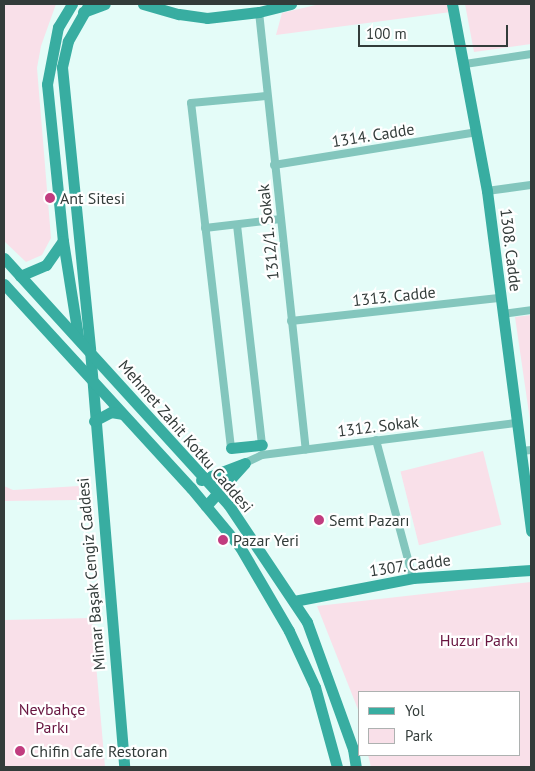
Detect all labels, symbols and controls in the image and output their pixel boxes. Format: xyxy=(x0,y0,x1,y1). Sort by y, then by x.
scale bar xyxy=(360,15,510,47)
text: 100 m xyxy=(366,24,407,43)
street label: 1314. Cadde xyxy=(330,119,416,151)
street label: 1312/1. Sokak xyxy=(253,183,283,281)
place label: Ant Sitesi xyxy=(60,188,125,208)
marker: Ant Sitesi xyxy=(44,192,56,204)
street label: 1308. Cadde xyxy=(496,207,526,293)
street label: 1313. Cadde xyxy=(351,282,437,310)
street label: Mehmet Zahit Kotku Caddesi xyxy=(114,356,258,516)
street label: 1312. Sokak xyxy=(336,411,420,441)
street label: Mimar Başak Cengiz Caddesi xyxy=(73,476,109,672)
place label: Semt Pazarı xyxy=(329,510,409,530)
marker: Semt Pazarı xyxy=(313,514,325,526)
place label: Pazar Yeri xyxy=(233,530,300,550)
marker: Pazar Yeri xyxy=(217,534,229,546)
street label: 1307. Cadde xyxy=(368,550,452,580)
park label: Huzur Parkı xyxy=(440,630,518,650)
legend xyxy=(358,691,520,756)
park label: Nevbahçe Parkı xyxy=(19,699,85,737)
text: Yol xyxy=(405,701,425,720)
text: Park xyxy=(405,726,433,745)
place label: Chifin Cafe Restoran xyxy=(30,741,168,761)
marker: Chifin Cafe Restoran xyxy=(14,745,26,757)

